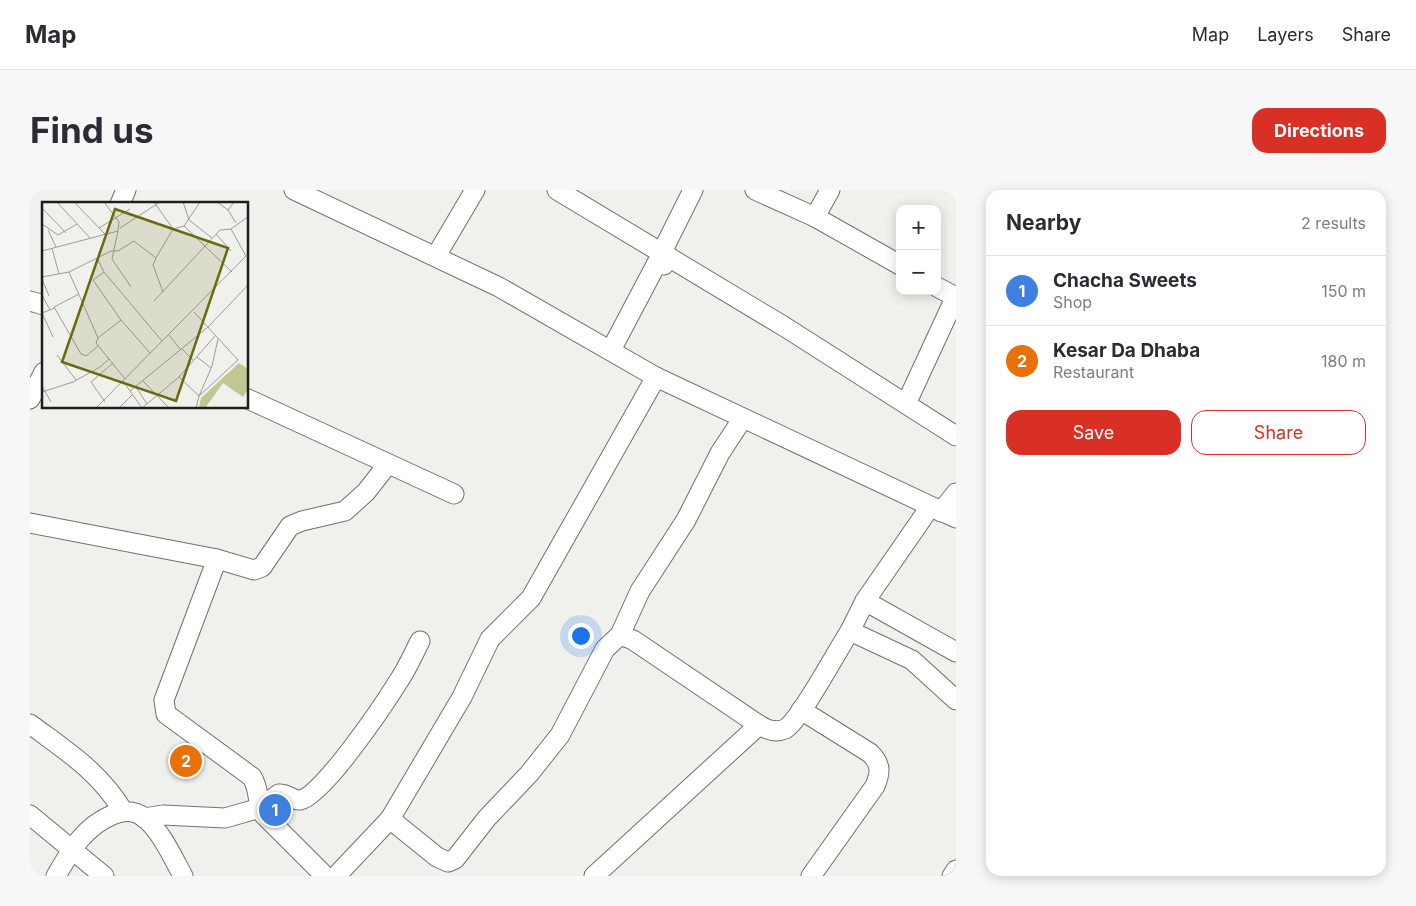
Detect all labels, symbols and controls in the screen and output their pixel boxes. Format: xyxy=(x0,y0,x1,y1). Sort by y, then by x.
text: Map xyxy=(25,20,76,49)
text: Map xyxy=(1192,24,1229,45)
text: Layers xyxy=(1257,24,1314,45)
text: Share xyxy=(1342,24,1391,45)
button: Directions xyxy=(1252,108,1386,153)
text: Find us xyxy=(30,109,154,151)
inset map xyxy=(42,202,249,409)
map controls xyxy=(896,205,941,295)
button: + xyxy=(896,205,941,250)
text: Nearby xyxy=(1006,210,1081,235)
text: 2 results xyxy=(1301,213,1366,233)
button: − xyxy=(896,250,941,295)
text: Chacha Sweets xyxy=(1053,269,1197,292)
text: 1 xyxy=(1019,281,1025,301)
text: 150 m xyxy=(1321,281,1366,301)
text: Shop xyxy=(1053,292,1092,312)
text: Kesar Da Dhaba xyxy=(1053,339,1200,362)
text: 2 xyxy=(1017,351,1027,371)
text: 180 m xyxy=(1321,351,1366,371)
text: Restaurant xyxy=(1053,362,1134,382)
button: Save xyxy=(1006,410,1181,455)
button: Share xyxy=(1191,410,1366,455)
your location xyxy=(568,623,594,649)
pin: 2 xyxy=(170,742,202,780)
pin: 1 xyxy=(259,791,291,829)

